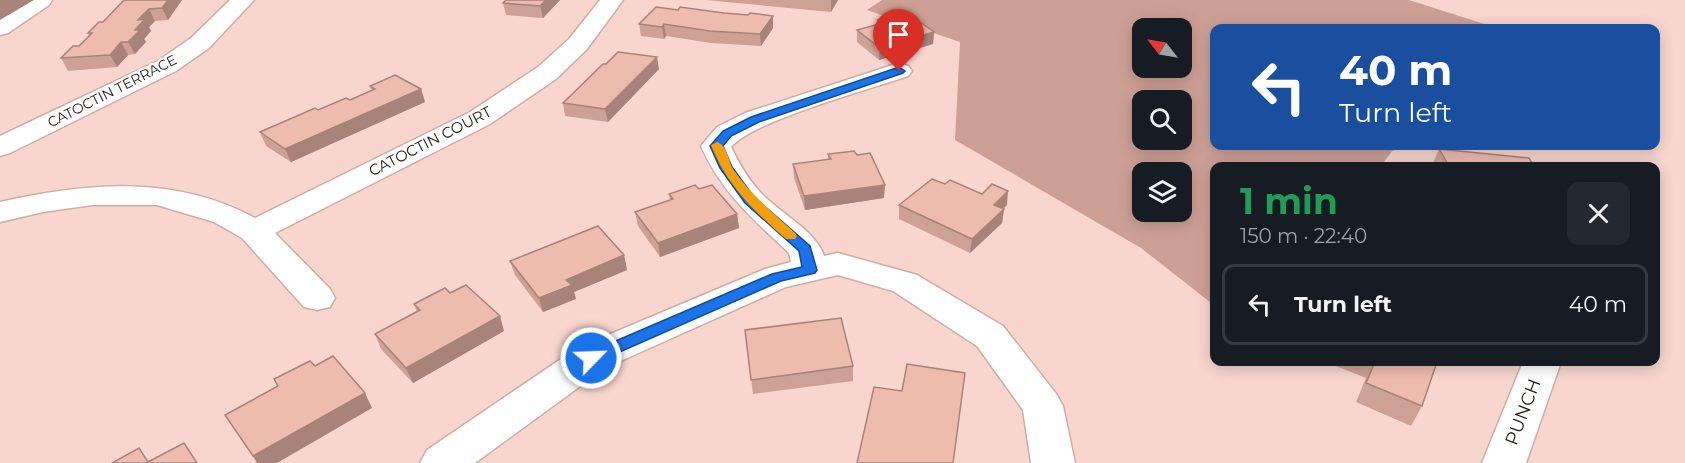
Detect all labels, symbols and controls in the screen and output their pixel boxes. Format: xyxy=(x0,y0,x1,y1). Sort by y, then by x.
pin xyxy=(873,9,924,71)
icon: arrive xyxy=(882,18,915,51)
north arrow xyxy=(1132,18,1192,78)
map controls xyxy=(1132,18,1192,222)
text: 40 m xyxy=(1339,44,1452,96)
icon: left xyxy=(1240,48,1318,126)
street label: CATOCTIN TERRACE xyxy=(44,51,180,131)
button: search xyxy=(1132,90,1192,150)
text: Turn left xyxy=(1339,96,1452,129)
street label: CATOCTIN COURT xyxy=(365,102,495,180)
button: layers xyxy=(1132,162,1192,222)
text: 1 min xyxy=(1240,179,1338,223)
button: close xyxy=(1567,182,1630,245)
text: 150 m · 22:40 xyxy=(1240,224,1367,248)
icon: left xyxy=(1243,288,1276,321)
text: Turn left xyxy=(1294,291,1392,318)
text: 40 m xyxy=(1569,291,1627,318)
position arrow xyxy=(559,326,623,390)
street label: PUNCH xyxy=(1500,376,1546,448)

